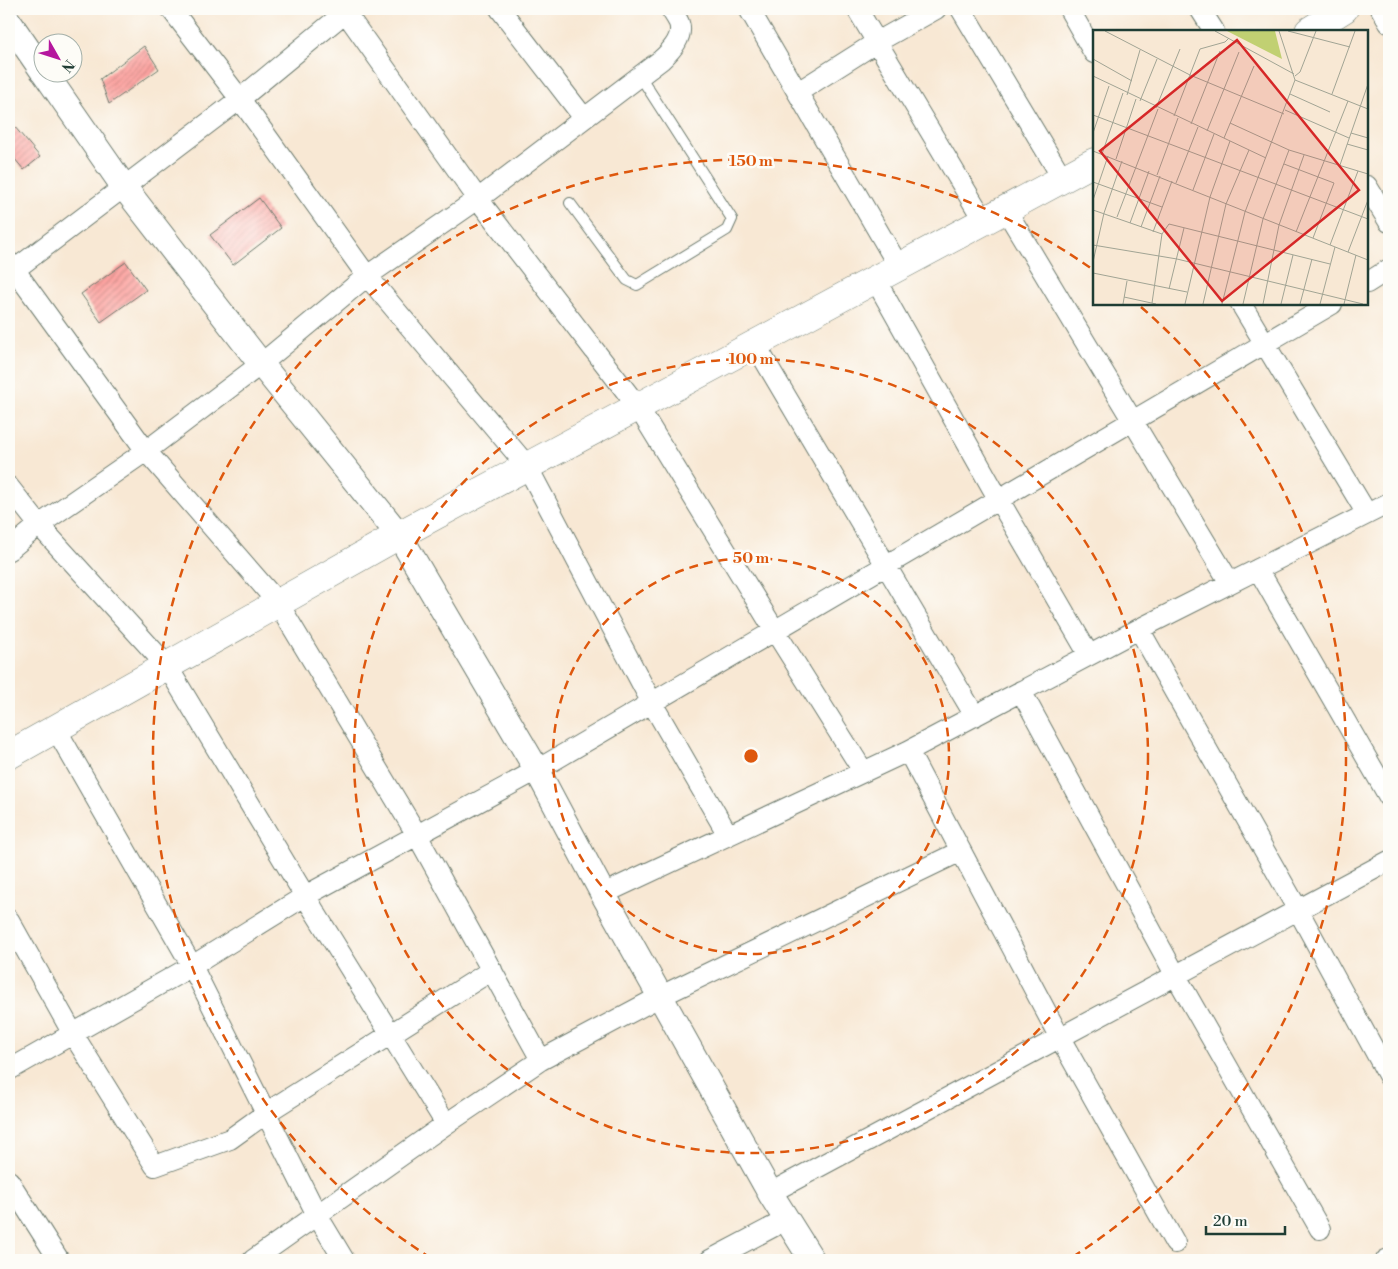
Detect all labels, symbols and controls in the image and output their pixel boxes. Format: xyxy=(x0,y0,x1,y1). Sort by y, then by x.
inset map xyxy=(1093,30,1368,305)
north arrow xyxy=(32,32,82,82)
text: N xyxy=(57,56,78,76)
text: 150 m xyxy=(729,152,773,171)
text: 100 m xyxy=(729,350,774,369)
text: 50 m xyxy=(733,549,769,568)
centre of rings xyxy=(742,747,760,765)
scale bar xyxy=(1206,1204,1284,1236)
text: 20 m xyxy=(1213,1212,1248,1231)

